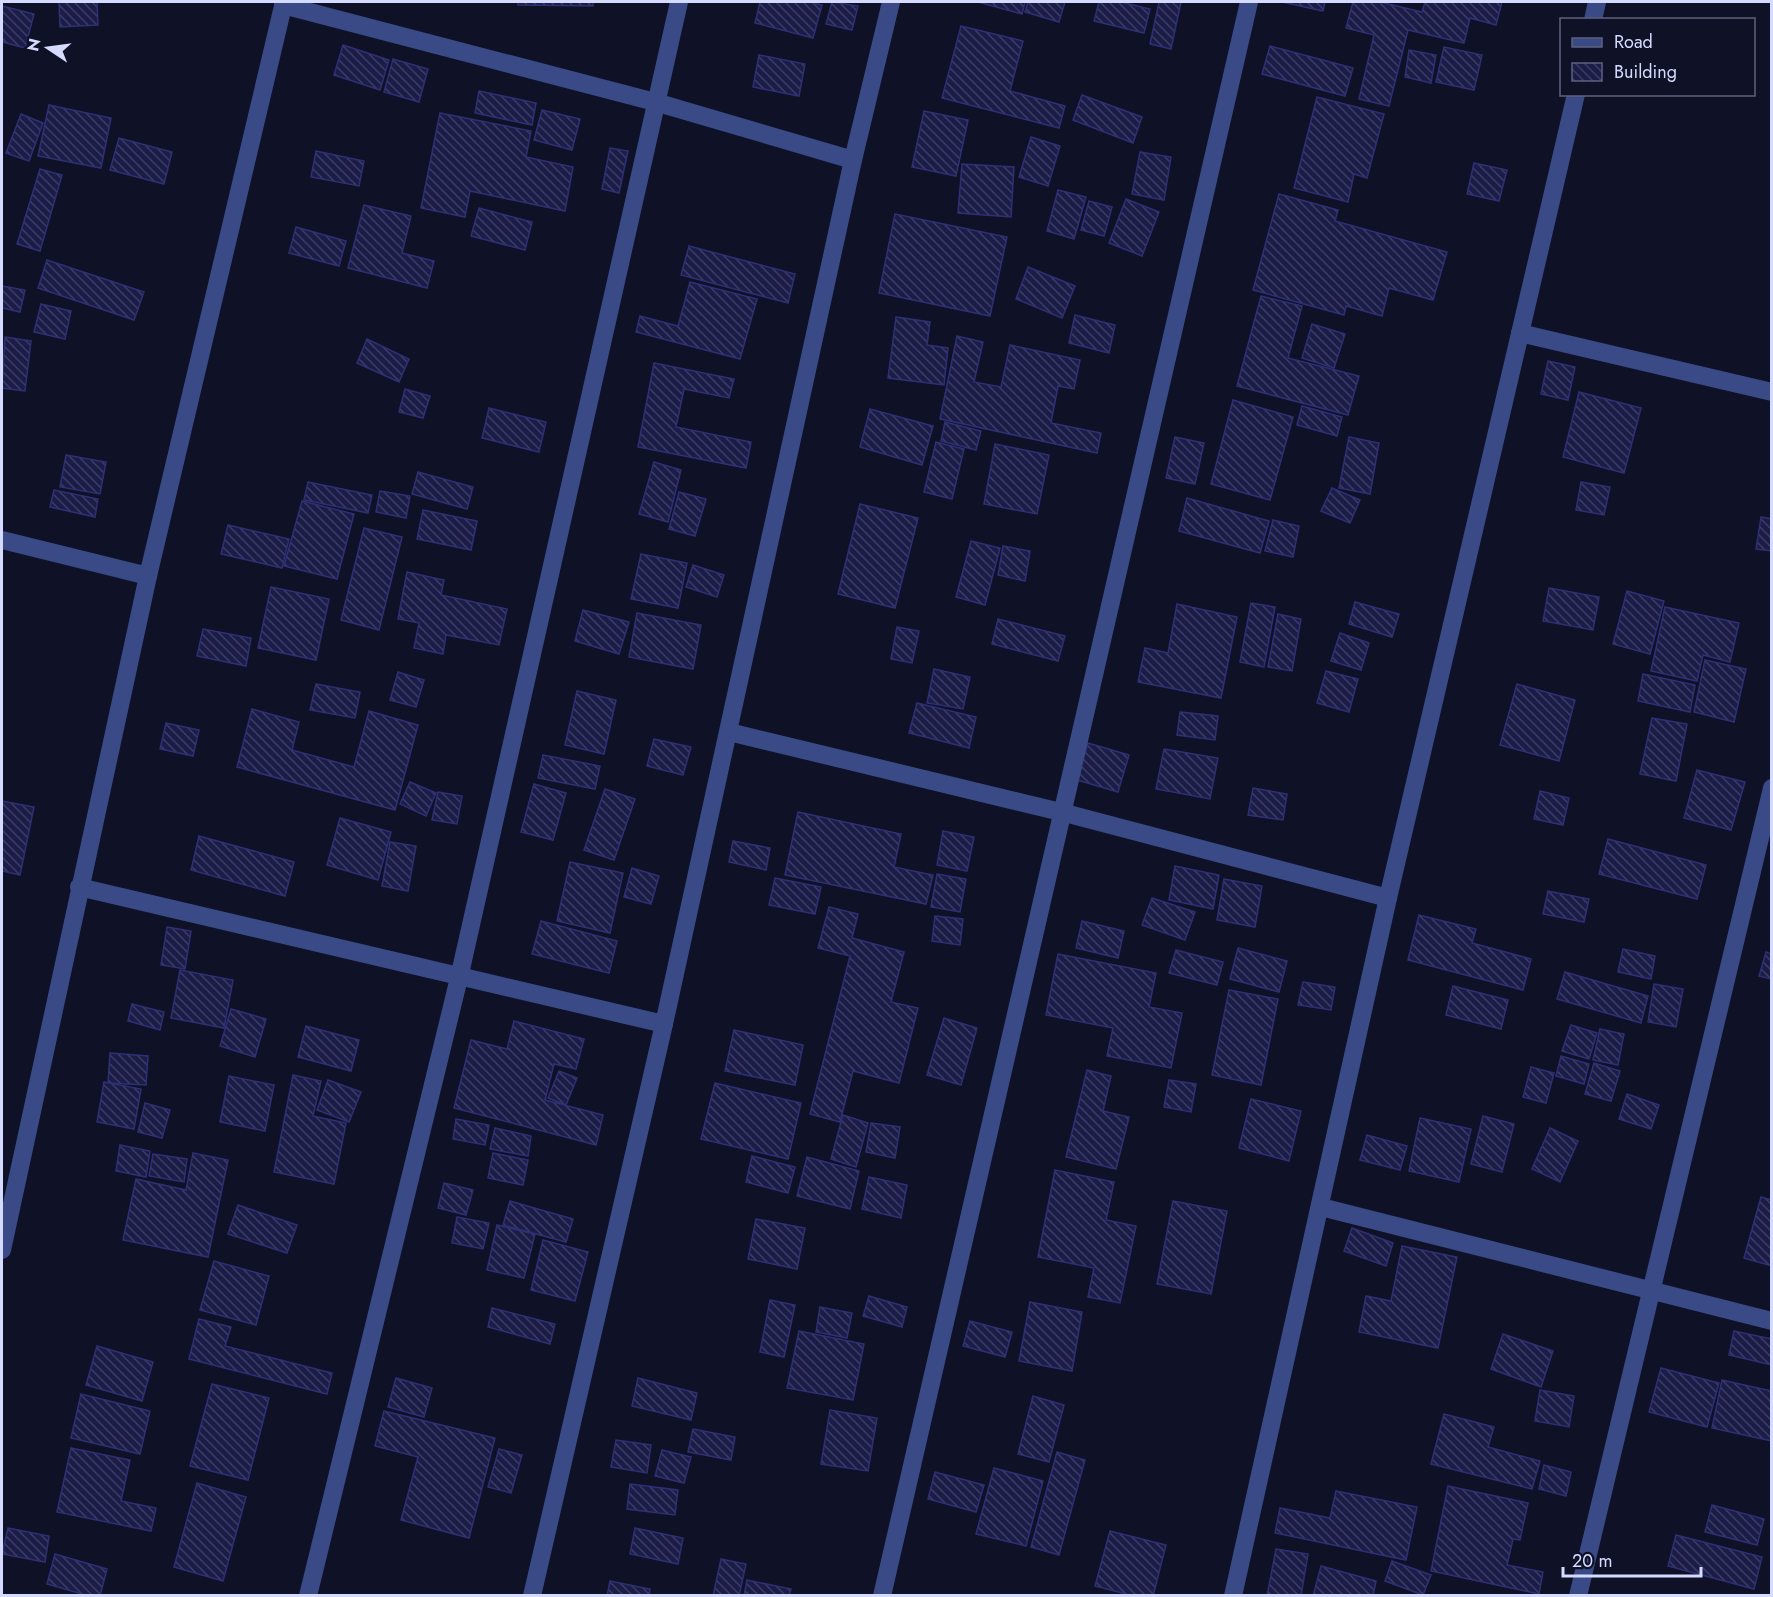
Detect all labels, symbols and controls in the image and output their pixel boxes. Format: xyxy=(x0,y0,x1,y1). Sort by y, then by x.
north arrow xyxy=(18,18,78,78)
legend xyxy=(1560,18,1755,96)
text: Road xyxy=(1614,29,1653,55)
text: N xyxy=(21,36,47,54)
text: Building xyxy=(1614,59,1677,85)
scale bar xyxy=(1563,1540,1701,1578)
text: 20 m xyxy=(1572,1548,1612,1574)

